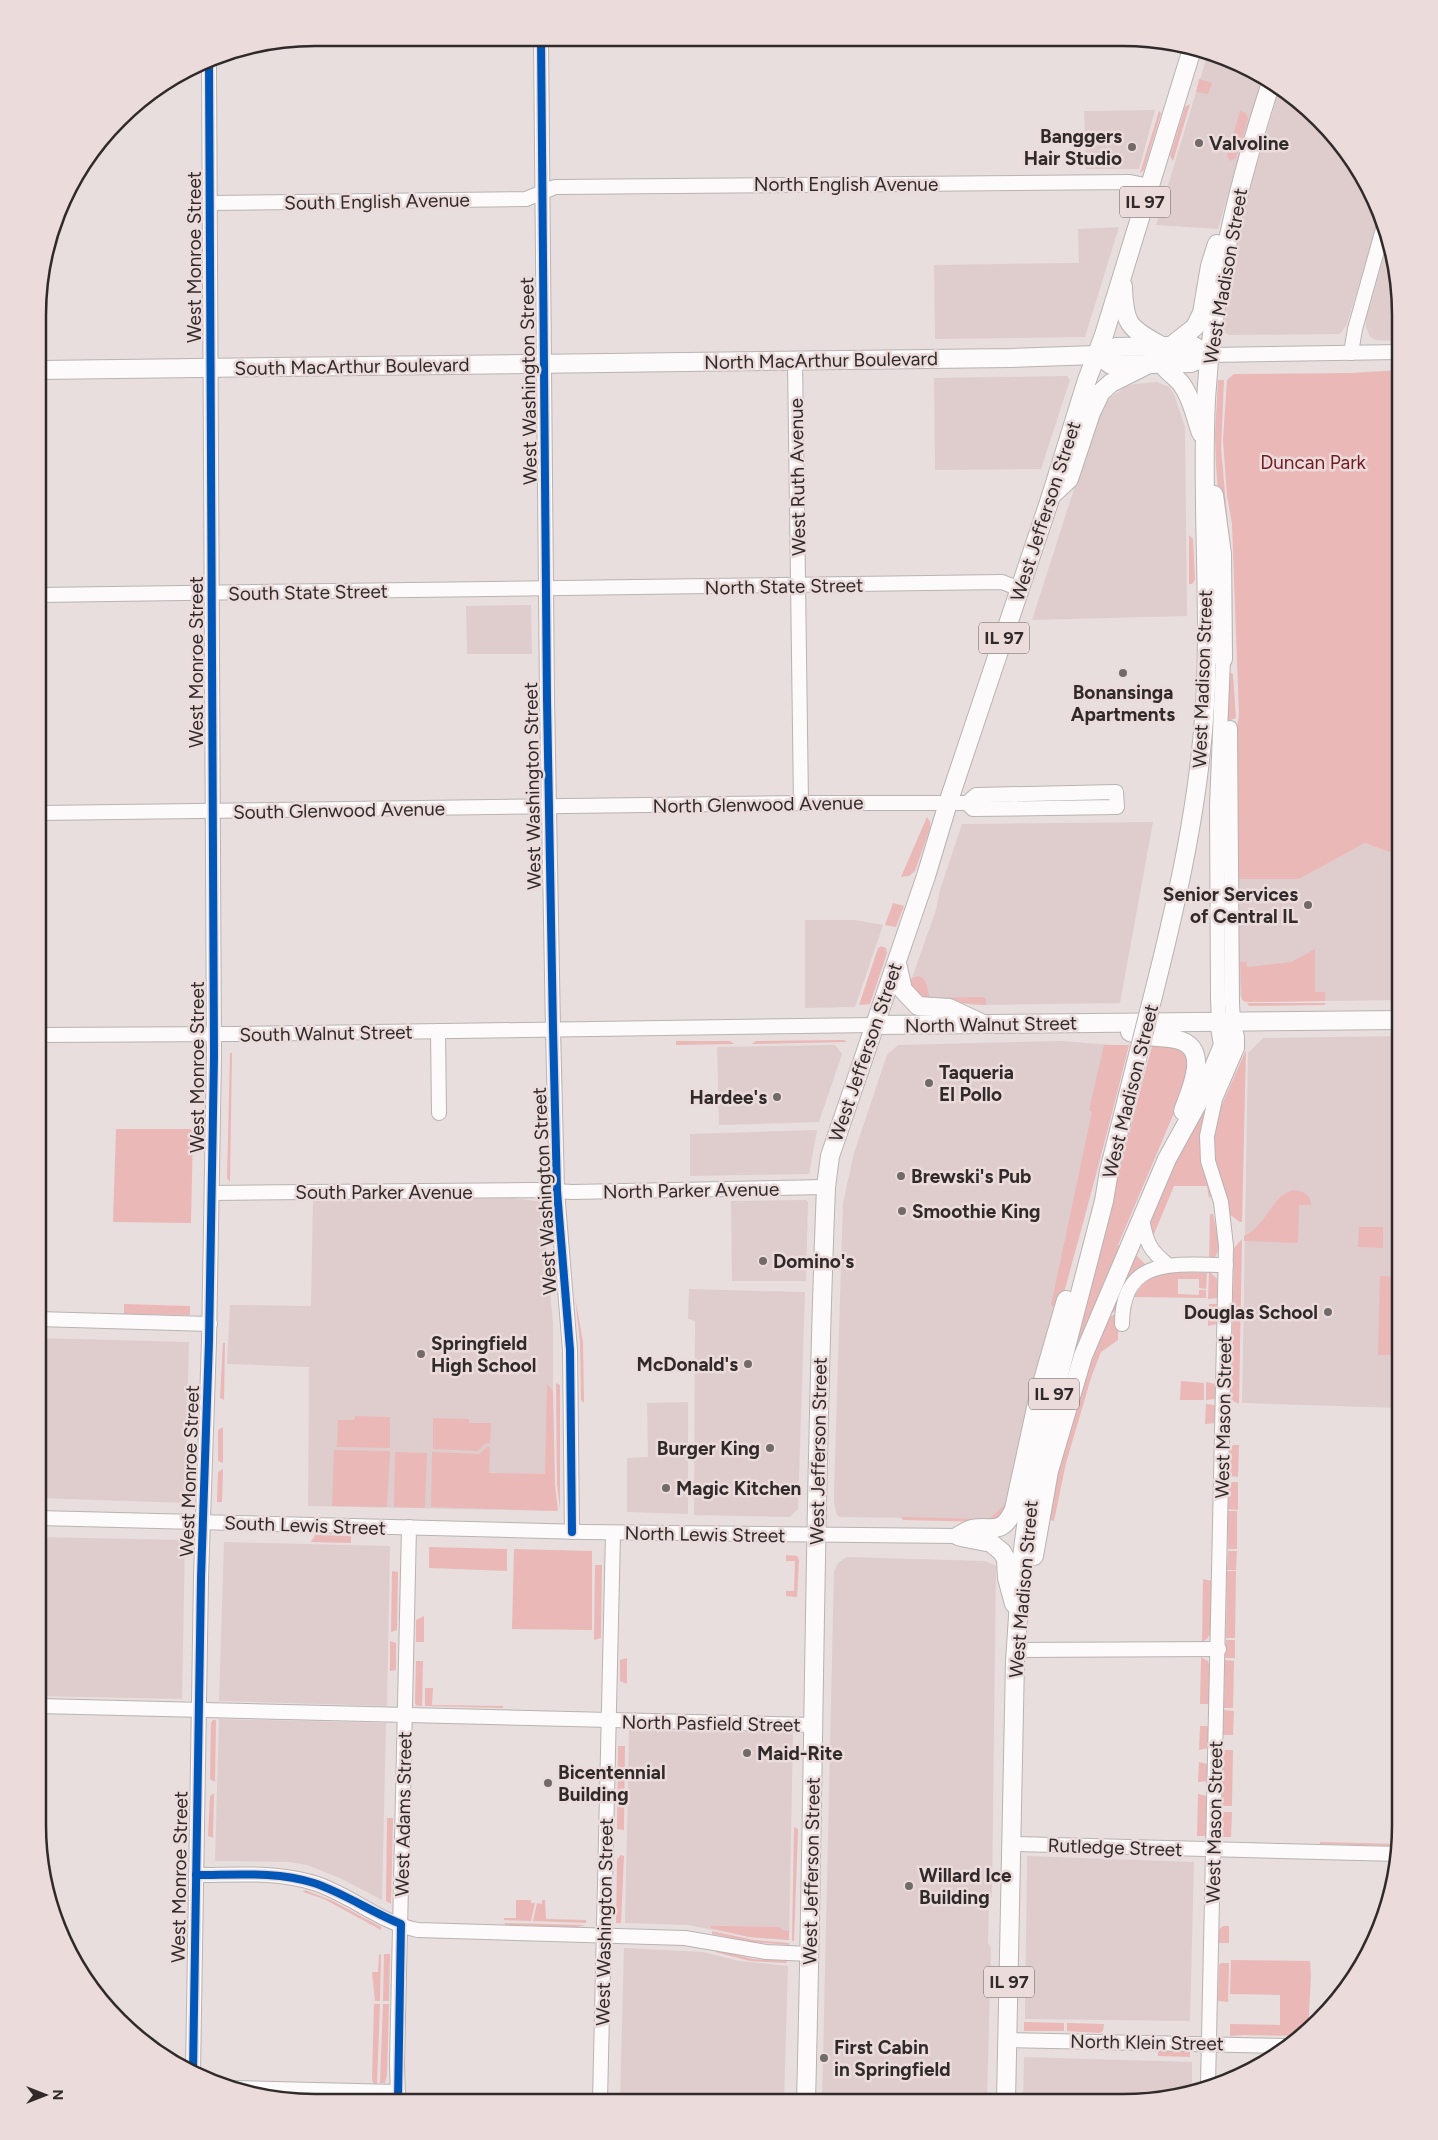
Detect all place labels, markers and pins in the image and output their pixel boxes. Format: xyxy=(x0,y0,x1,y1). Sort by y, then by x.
place label: Banggers Hair Studio xyxy=(1024,125,1122,170)
place label: Valvoline xyxy=(1209,132,1290,155)
marker: Valvoline xyxy=(1193,137,1205,149)
marker: Banggers Hair Studio xyxy=(1126,141,1138,153)
marker: Bonansinga Apartments xyxy=(1117,667,1129,679)
place label: Bonansinga Apartments xyxy=(1071,681,1175,726)
place label: Senior Services of Central IL xyxy=(1163,883,1298,928)
marker: Senior Services of Central IL xyxy=(1302,899,1314,911)
place label: Taqueria El Pollo xyxy=(939,1061,1014,1106)
marker: Taqueria El Pollo xyxy=(923,1077,935,1089)
place label: Hardee's xyxy=(690,1086,767,1109)
marker: Hardee's xyxy=(771,1091,783,1103)
place label: Brewski's Pub xyxy=(911,1165,1031,1188)
marker: Brewski's Pub xyxy=(895,1170,907,1182)
place label: Smoothie King xyxy=(912,1200,1041,1223)
marker: Smoothie King xyxy=(896,1205,908,1217)
place label: Domino's xyxy=(773,1250,854,1273)
marker: Domino's xyxy=(757,1255,769,1267)
place label: Douglas School xyxy=(1184,1301,1318,1324)
marker: Douglas School xyxy=(1322,1306,1334,1318)
place label: Springfield High School xyxy=(431,1332,537,1377)
marker: Springfield High School xyxy=(415,1348,427,1360)
place label: McDonald's xyxy=(637,1353,738,1376)
marker: McDonald's xyxy=(742,1358,754,1370)
place label: Burger King xyxy=(657,1437,760,1460)
marker: Burger King xyxy=(764,1442,776,1454)
place label: Magic Kitchen xyxy=(676,1477,801,1500)
marker: Magic Kitchen xyxy=(660,1482,672,1494)
place label: Maid-Rite xyxy=(757,1742,843,1765)
marker: Maid-Rite xyxy=(741,1747,753,1759)
place label: Bicentennial Building xyxy=(558,1761,666,1806)
marker: Bicentennial Building xyxy=(542,1777,554,1789)
place label: Willard Ice Building xyxy=(919,1864,1012,1909)
marker: Willard Ice Building xyxy=(903,1880,915,1892)
place label: First Cabin in Springfield xyxy=(834,2036,951,2081)
marker: First Cabin in Springfield xyxy=(818,2052,830,2064)

